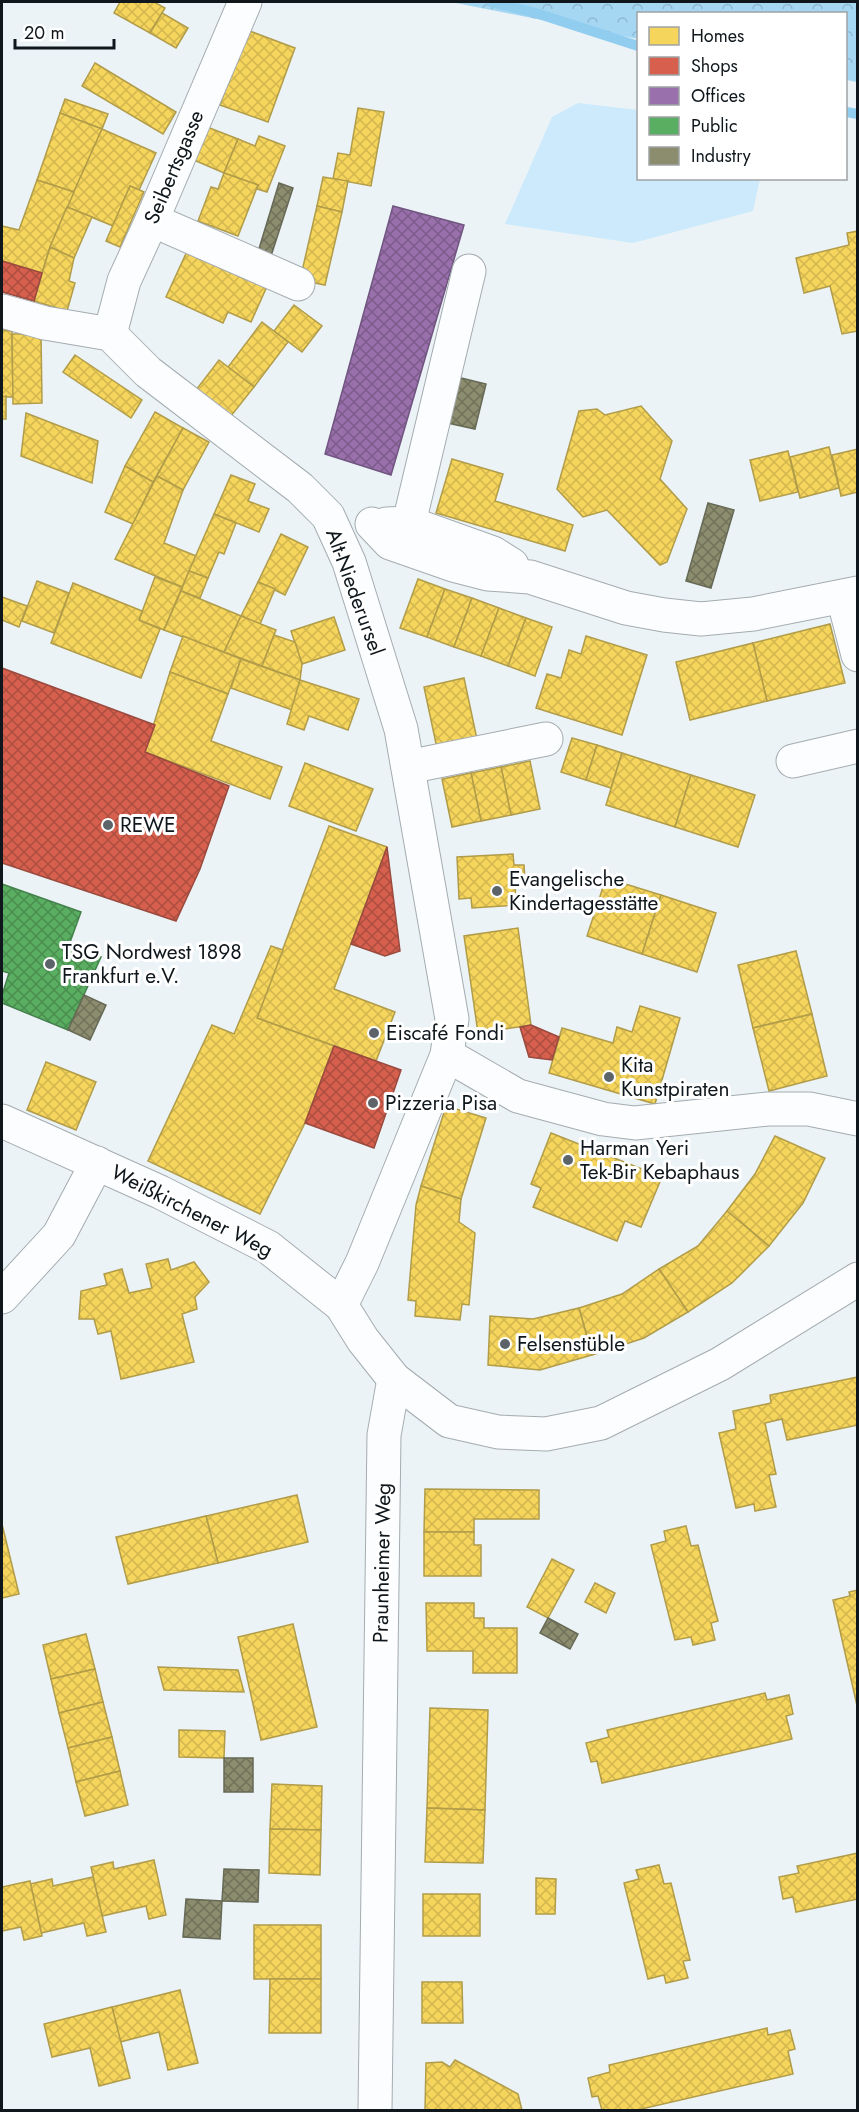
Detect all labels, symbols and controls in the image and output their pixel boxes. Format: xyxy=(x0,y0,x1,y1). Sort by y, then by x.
scale bar xyxy=(15,12,114,50)
legend xyxy=(637,12,847,180)
text: 20 m xyxy=(24,20,64,46)
text: Homes xyxy=(691,23,744,49)
text: Shops xyxy=(691,53,738,79)
text: Offices xyxy=(691,83,745,109)
street label: Seibertsgasse xyxy=(137,105,212,229)
text: Public xyxy=(691,113,738,139)
text: Industry xyxy=(691,143,751,169)
street label: Alt-Niederursel xyxy=(318,524,392,660)
place label: REWE xyxy=(120,810,176,840)
marker: REWE xyxy=(101,818,115,832)
place label: Evangelische Kindertagesstätte xyxy=(509,864,658,918)
marker: Evangelische Kindertagesstätte xyxy=(490,884,504,898)
place label: TSG Nordwest 1898 Frankfurt e.V. xyxy=(62,937,242,991)
marker: TSG Nordwest 1898 Frankfurt e.V. xyxy=(43,957,57,971)
place label: Eiscafé Fondi xyxy=(386,1018,505,1048)
marker: Eiscafé Fondi xyxy=(367,1026,381,1040)
place label: Kita Kunstpiraten xyxy=(621,1050,729,1104)
marker: Kita Kunstpiraten xyxy=(602,1070,616,1084)
place label: Pizzeria Pisa xyxy=(385,1088,497,1118)
marker: Pizzeria Pisa xyxy=(366,1096,380,1110)
place label: Harman Yeri Tek-Bir Kebaphaus xyxy=(580,1133,740,1187)
marker: Harman Yeri Tek-Bir Kebaphaus xyxy=(561,1153,575,1167)
street label: Weißkirchener Weg xyxy=(106,1157,278,1265)
place label: Felsenstüble xyxy=(517,1329,625,1359)
marker: Felsenstüble xyxy=(498,1337,512,1351)
street label: Praunheimer Weg xyxy=(366,1483,398,1643)

